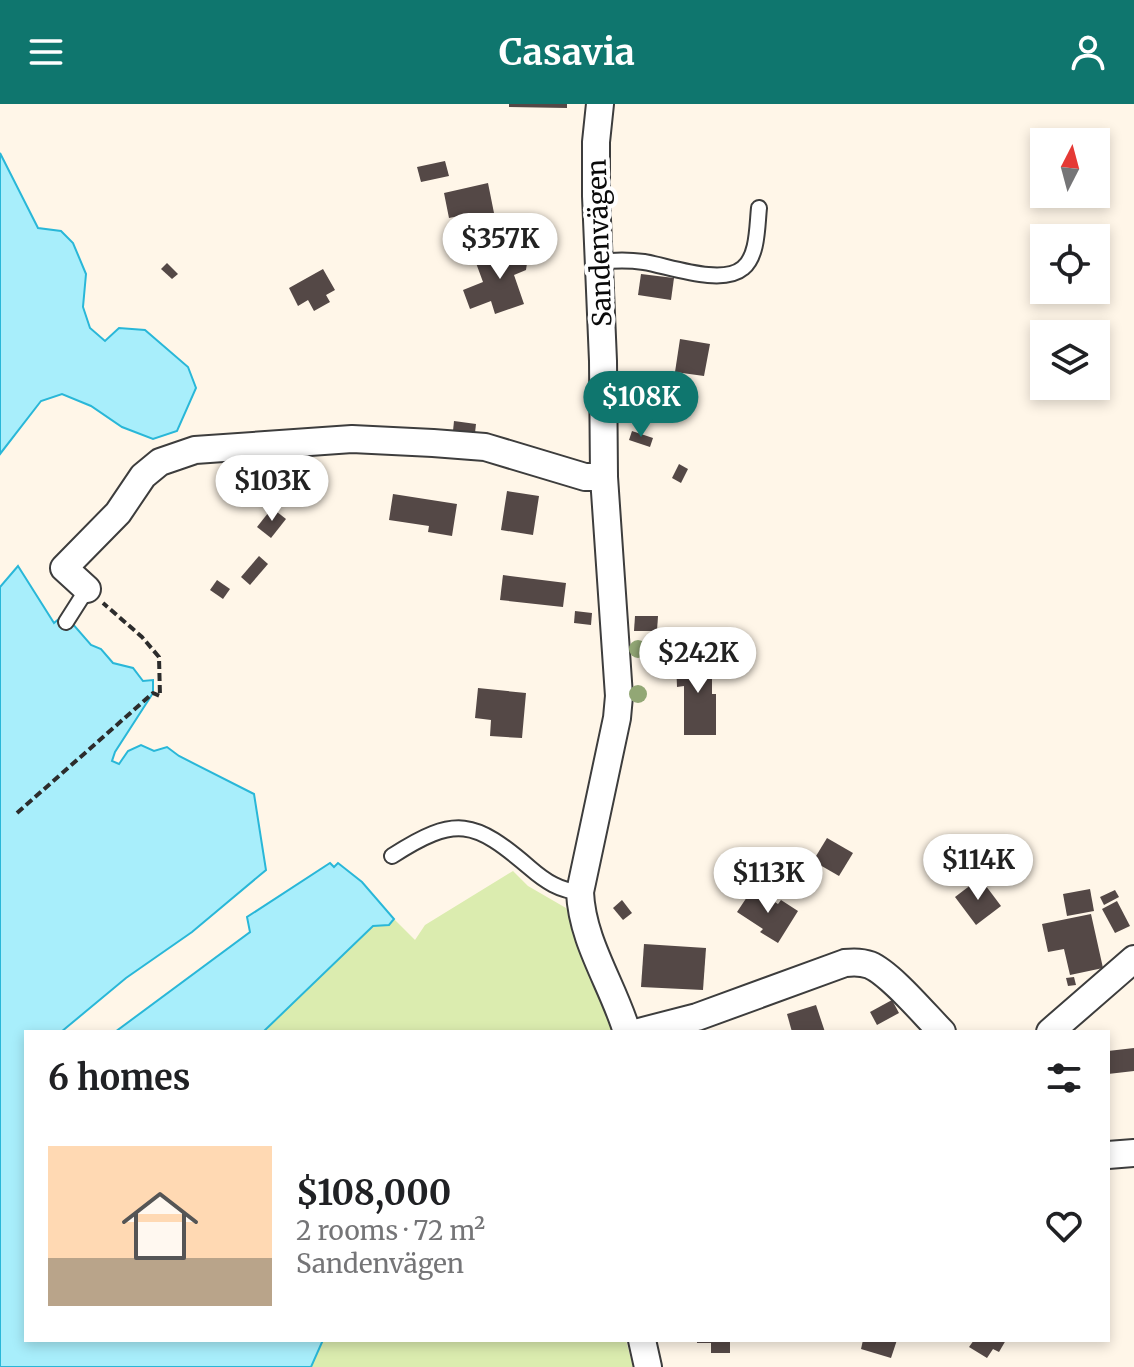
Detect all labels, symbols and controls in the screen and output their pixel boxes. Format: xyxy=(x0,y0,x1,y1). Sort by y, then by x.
icon: menu xyxy=(24,30,68,74)
text: Casavia xyxy=(499,30,635,75)
icon: person xyxy=(1066,30,1110,74)
north arrow xyxy=(1030,128,1110,208)
map controls xyxy=(1030,128,1110,400)
street label: Sandenvägen xyxy=(580,158,618,328)
pin: $357K xyxy=(444,213,556,281)
text: $357K xyxy=(461,222,539,255)
button: locate xyxy=(1030,224,1110,304)
button: layers xyxy=(1030,320,1110,400)
pin: $108K xyxy=(585,371,697,439)
text: $108K xyxy=(601,380,681,413)
pin: $103K xyxy=(216,455,328,523)
text: $103K xyxy=(234,464,310,497)
pin: $242K xyxy=(642,627,754,695)
text: $242K xyxy=(657,636,739,669)
pin: $114K xyxy=(922,834,1034,902)
text: $114K xyxy=(941,843,1015,876)
pin: $113K xyxy=(712,847,824,915)
text: $113K xyxy=(732,856,804,889)
icon: filters xyxy=(1042,1056,1086,1100)
text: 6 homes xyxy=(48,1057,190,1099)
text: $108,000 xyxy=(296,1172,451,1214)
icon: home xyxy=(112,1178,208,1274)
icon: heart xyxy=(1042,1204,1086,1248)
text: 2 rooms · 72 m² xyxy=(296,1214,485,1247)
text: Sandenvägen xyxy=(296,1247,464,1280)

